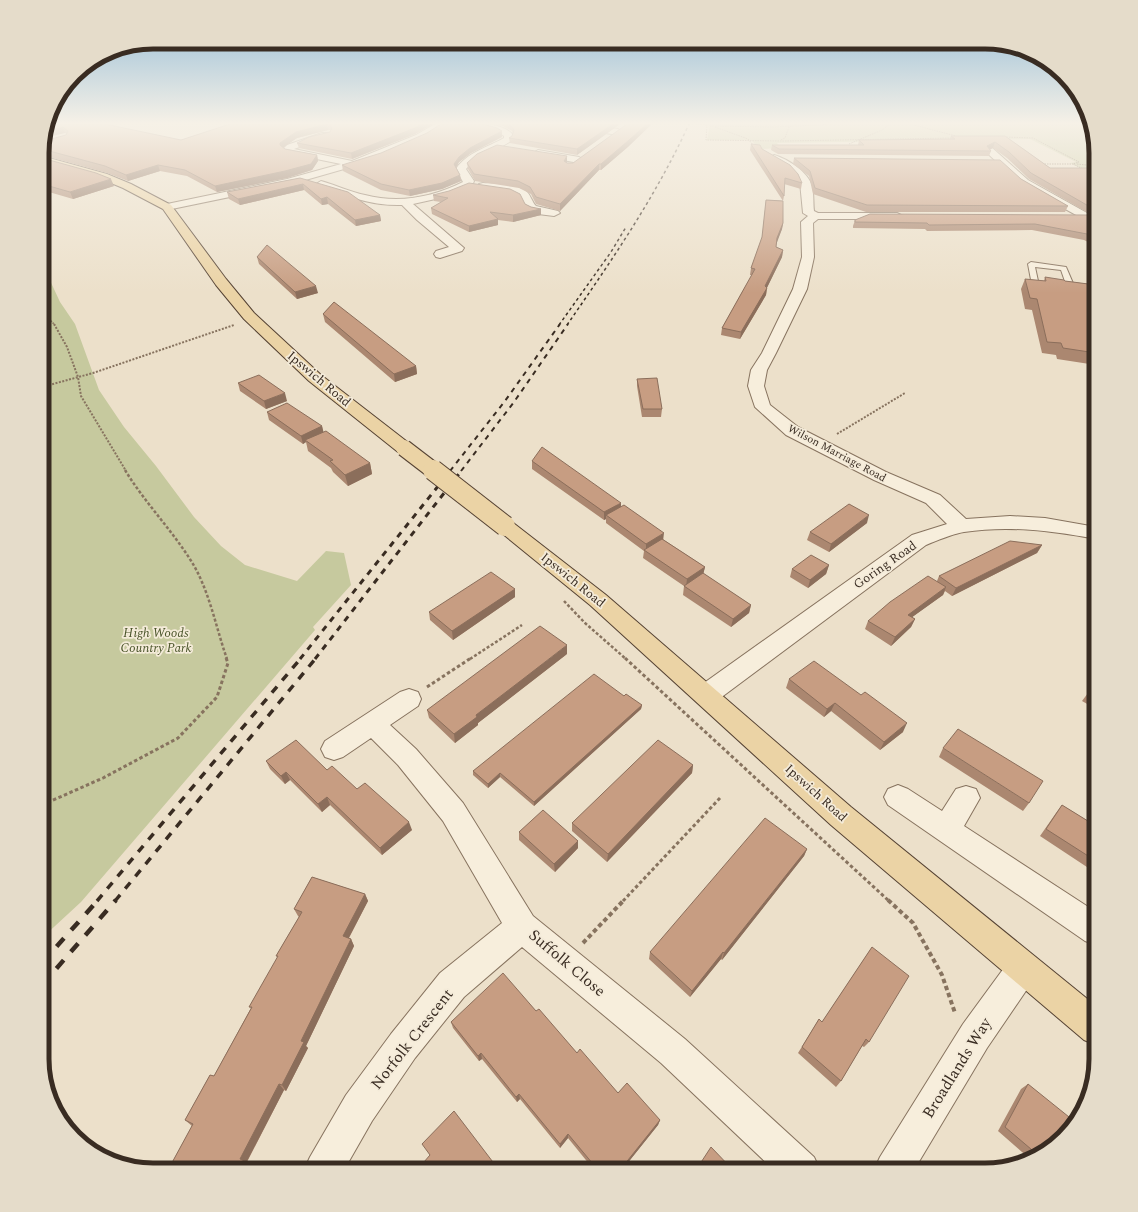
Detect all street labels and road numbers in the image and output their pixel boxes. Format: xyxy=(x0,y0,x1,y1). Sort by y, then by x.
street label: Ipswich Road xyxy=(283,346,355,412)
street label: Wilson Marriage Road xyxy=(785,420,889,486)
street label: Goring Road xyxy=(849,536,921,594)
street label: Ipswich Road xyxy=(536,548,610,612)
street label: Ipswich Road xyxy=(780,759,852,827)
street label: Suffolk Close xyxy=(523,923,611,1003)
street label: Norfolk Crescent xyxy=(365,983,459,1095)
street label: Broadlands Way xyxy=(916,1012,998,1123)

